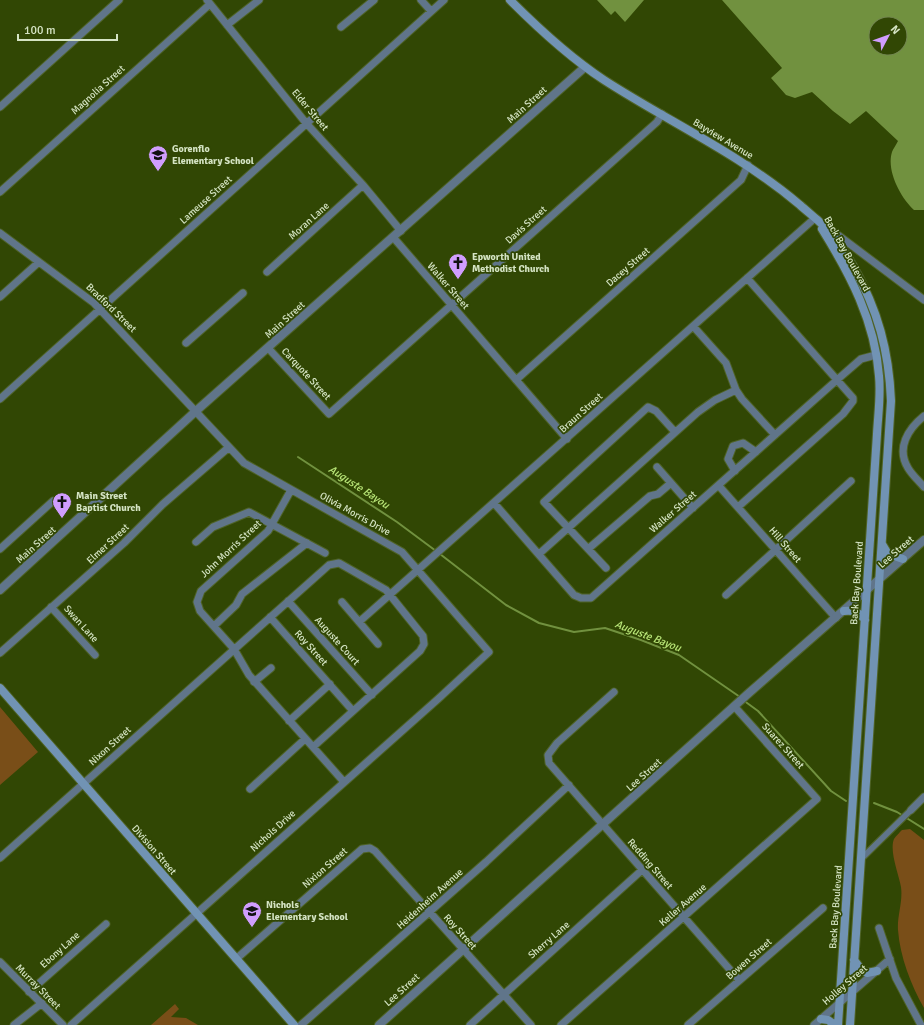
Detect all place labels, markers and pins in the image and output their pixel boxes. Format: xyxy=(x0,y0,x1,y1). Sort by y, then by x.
place label: Gorenflo Elementary School xyxy=(172,143,254,167)
school or university icon: Gorenflo Elementary School xyxy=(147,144,169,172)
place label: Epworth United Methodist Church xyxy=(472,251,550,275)
church icon: Epworth United Methodist Church xyxy=(447,252,469,280)
place label: Main Street Baptist Church xyxy=(76,490,141,514)
church icon: Main Street Baptist Church xyxy=(51,491,73,519)
place label: Nichols Elementary School xyxy=(266,899,348,923)
school or university icon: Nichols Elementary School xyxy=(241,900,263,928)

